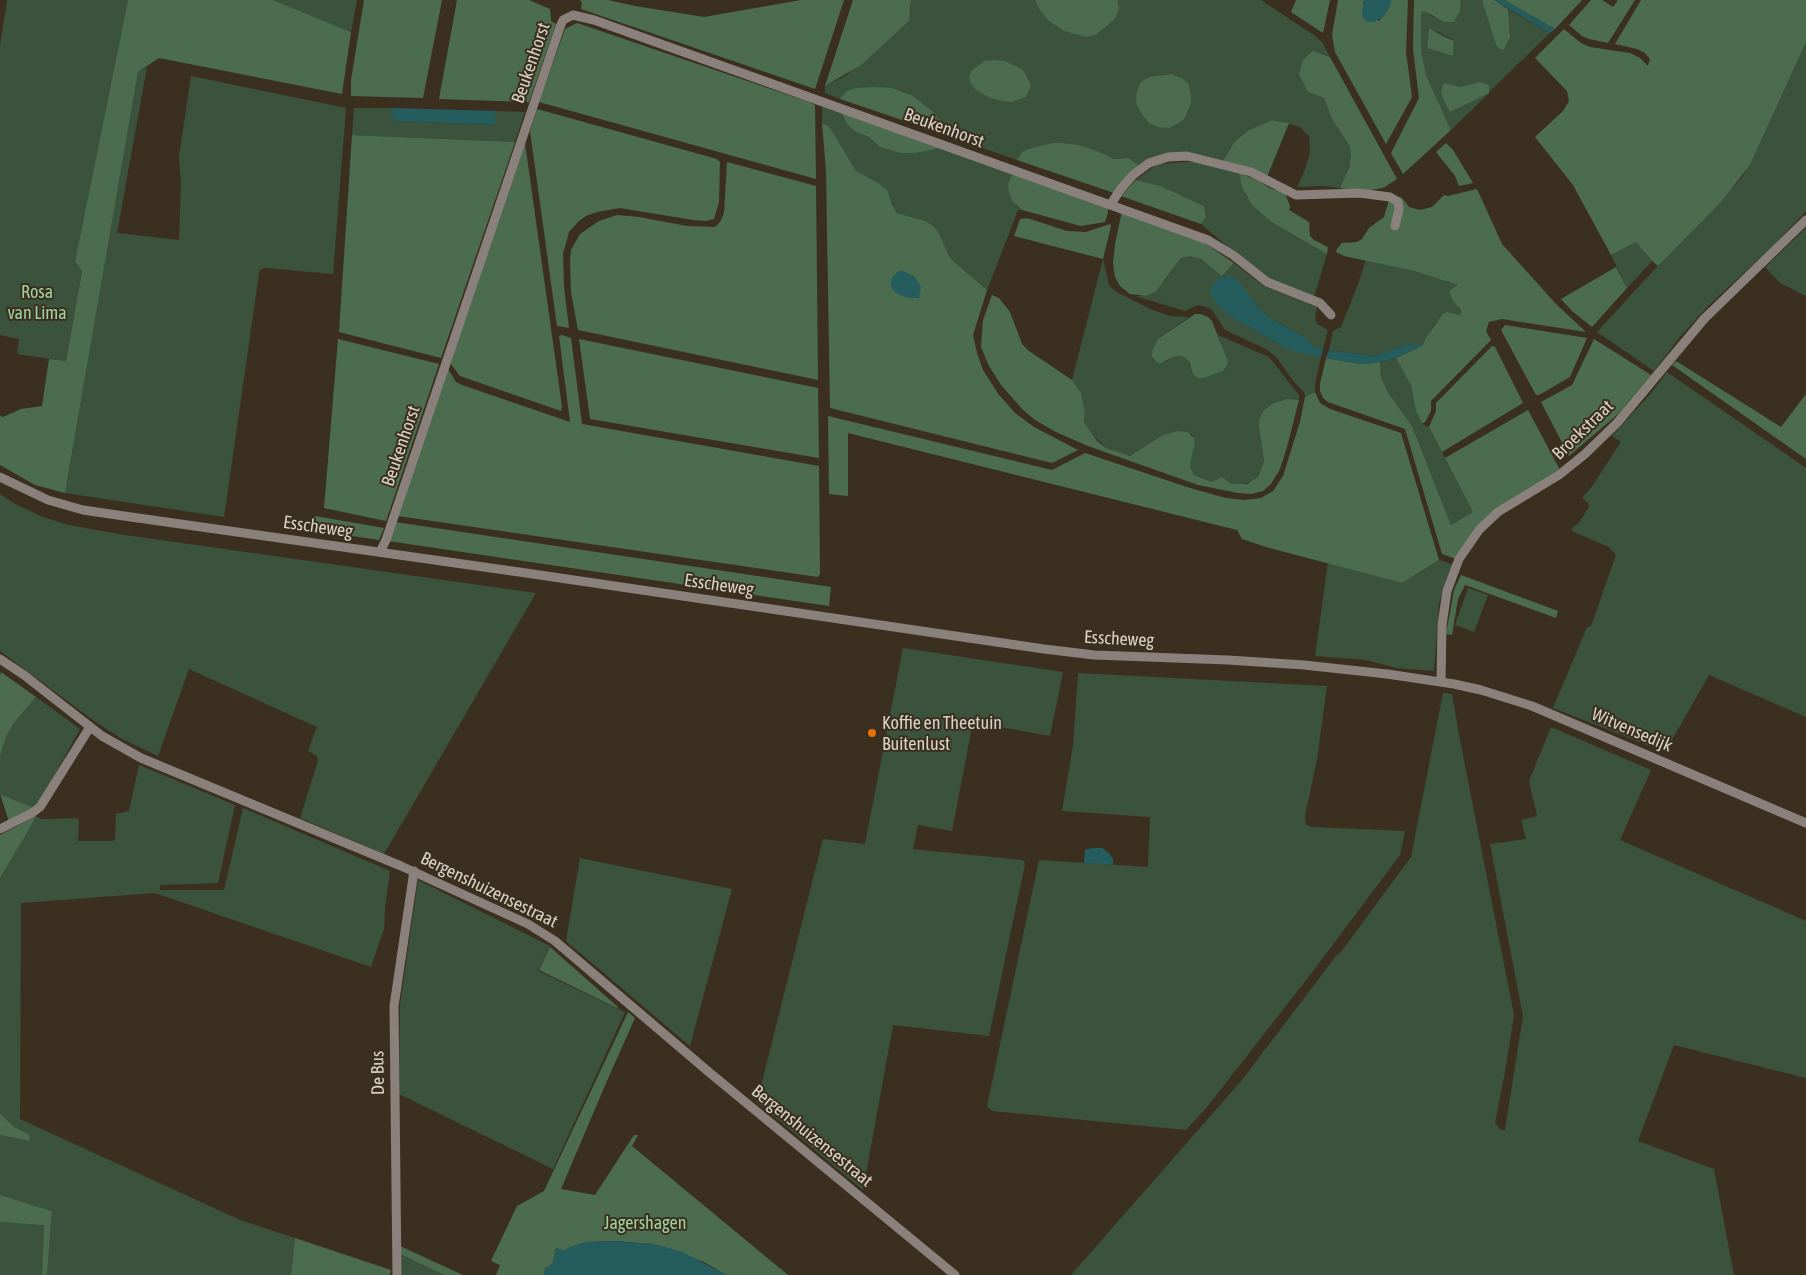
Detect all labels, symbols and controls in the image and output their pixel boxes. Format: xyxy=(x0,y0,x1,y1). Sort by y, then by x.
street label: Beukenhorst xyxy=(507,20,555,106)
street label: Beukenhorst xyxy=(901,104,987,152)
park label: Rosa van Lima xyxy=(7,281,67,324)
street label: Broekstraat xyxy=(1548,396,1618,464)
street label: Beukenhorst xyxy=(377,403,425,489)
street label: Esscheweg xyxy=(282,511,354,543)
street label: Esscheweg xyxy=(683,569,755,601)
street label: Esscheweg xyxy=(1083,626,1155,652)
street label: Witvensedijk xyxy=(1588,703,1676,757)
place label: Koffie en Theetuin Buitenlust xyxy=(882,712,1002,754)
marker: Koffie en Theetuin Buitenlust xyxy=(866,727,878,739)
street label: Bergenshuizensestraat xyxy=(417,847,561,933)
street label: De Bus xyxy=(367,1051,389,1095)
street label: Bergenshuizensestraat xyxy=(747,1080,877,1192)
park label: Jagershagen xyxy=(604,1212,686,1234)

